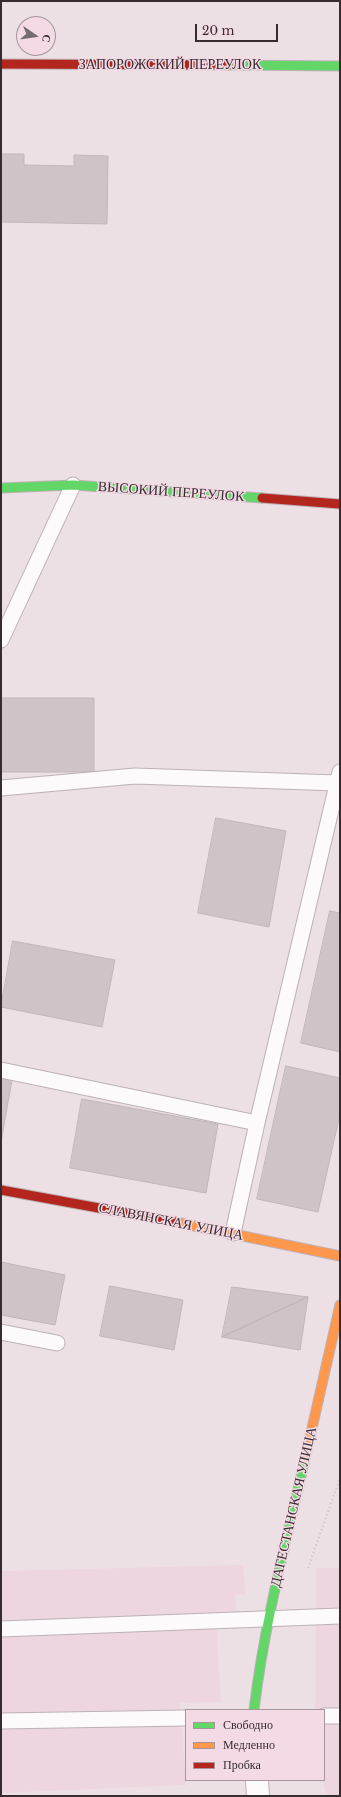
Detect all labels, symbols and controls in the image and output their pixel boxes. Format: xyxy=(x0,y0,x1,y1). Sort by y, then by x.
north arrow xyxy=(16,16,56,56)
scale bar xyxy=(197,16,280,42)
text: 20 m xyxy=(202,23,234,38)
text: С xyxy=(39,33,54,44)
street label: ЗАПОРОЖСКИЙ ПЕРЕУЛОК xyxy=(79,57,261,73)
street label: ВЫСОКИЙ ПЕРЕУЛОК xyxy=(97,478,245,506)
street label: СЛАВЯНСКАЯ УЛИЦА xyxy=(97,1200,245,1244)
street label: ДАГЕСТАНСКАЯ УЛИЦА xyxy=(267,1425,321,1589)
legend xyxy=(185,1709,325,1781)
text: Свободно xyxy=(223,1717,273,1732)
text: Медленно xyxy=(223,1737,275,1752)
text: Пробка xyxy=(223,1757,261,1772)

